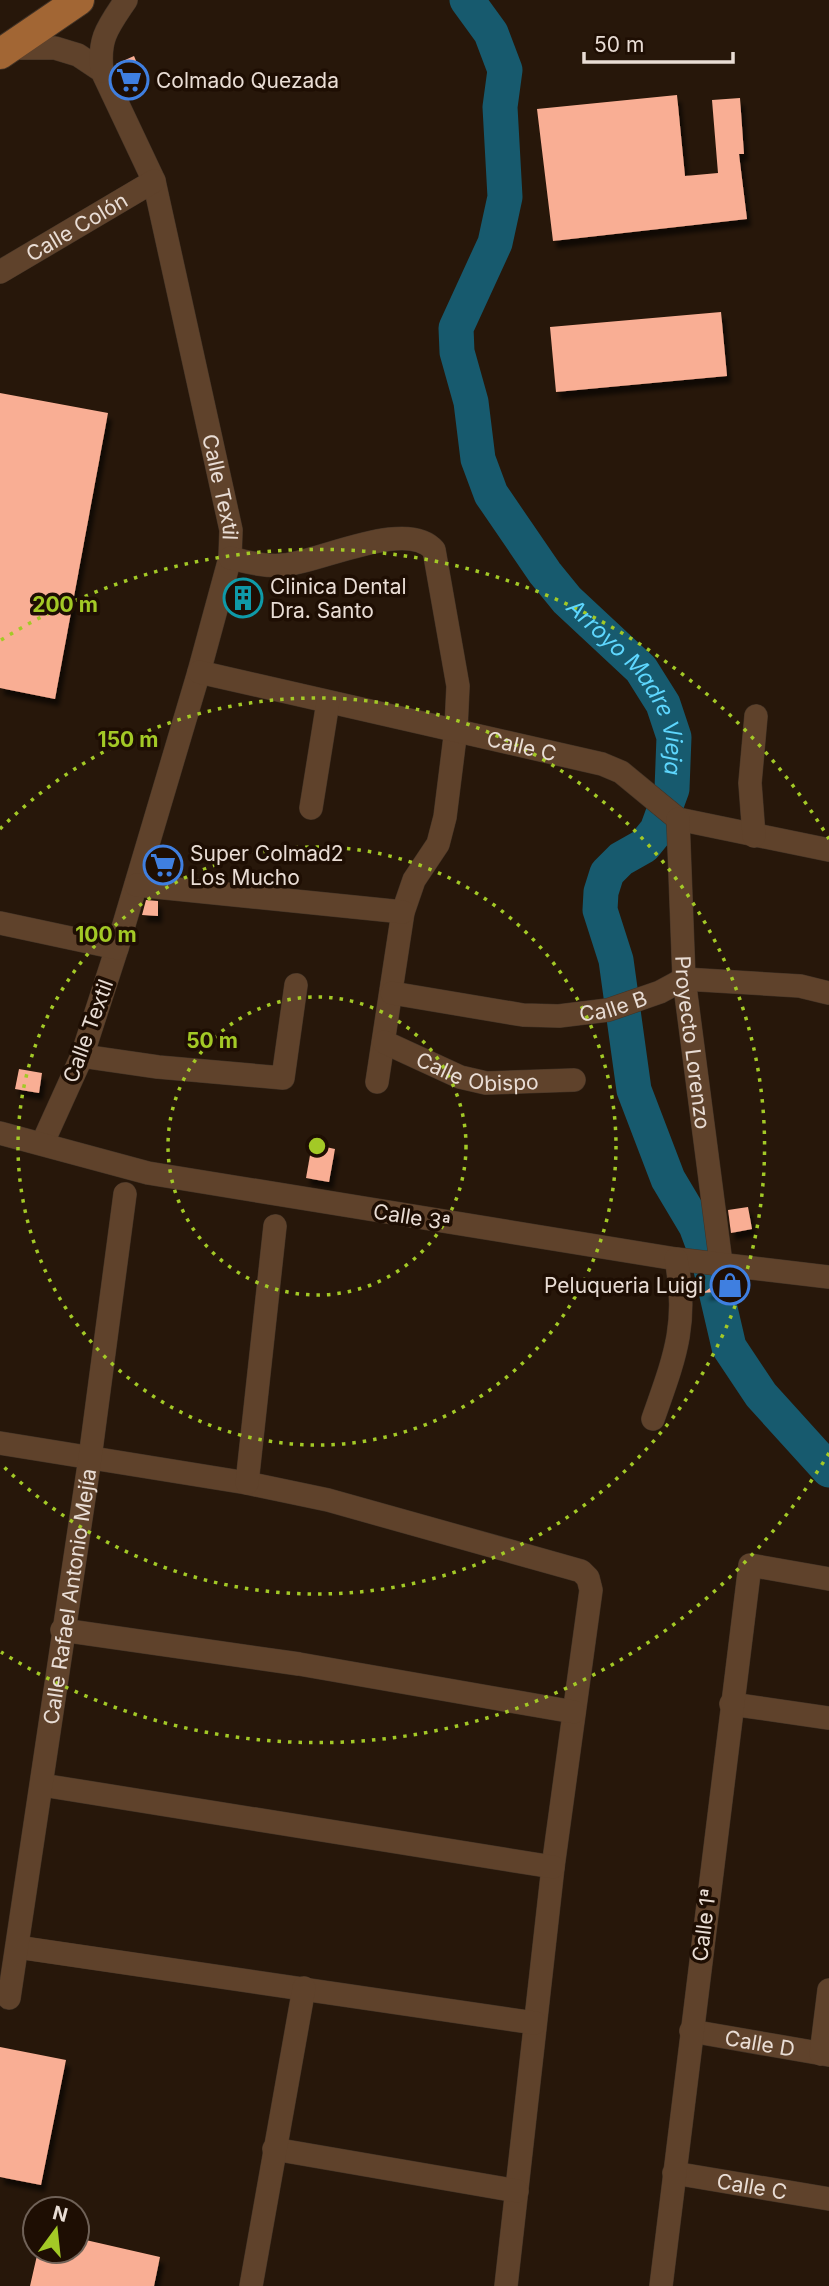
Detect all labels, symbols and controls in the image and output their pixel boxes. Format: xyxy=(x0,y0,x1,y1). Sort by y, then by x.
scale bar xyxy=(584,21,733,65)
text: 50 m xyxy=(594,32,644,57)
supermarket icon: Colmado Quezada xyxy=(108,59,150,101)
place label: Colmado Quezada xyxy=(156,68,339,93)
street label: Calle Colón xyxy=(21,187,132,266)
street label: Calle Textil xyxy=(198,432,243,541)
place label: Clinica Dental Dra. Santo xyxy=(270,574,407,623)
building icon: Clinica Dental Dra. Santo xyxy=(222,577,264,619)
text: 200 m xyxy=(32,592,98,617)
water label: Arroyo Madre Vieja xyxy=(560,592,688,776)
street label: Calle C xyxy=(484,726,559,766)
text: 150 m xyxy=(98,727,158,752)
place label: Super Colmad2 Los Mucho xyxy=(190,841,344,890)
supermarket icon: Super Colmad2 Los Mucho xyxy=(142,844,184,886)
text: 100 m xyxy=(75,922,137,947)
street label: Proyecto Lorenzo xyxy=(671,955,716,1131)
street label: Calle Textil xyxy=(58,976,118,1086)
street label: Calle B xyxy=(578,985,650,1026)
text: 50 m xyxy=(186,1028,238,1053)
street label: Calle Obispo xyxy=(412,1046,539,1096)
centre of rings xyxy=(305,1134,329,1158)
street label: Calle 3ª xyxy=(372,1199,452,1235)
shop icon: Peluqueria Luigi xyxy=(709,1264,751,1306)
place label: Peluqueria Luigi xyxy=(544,1273,703,1298)
street label: Calle Rafael Antonio Mejía xyxy=(38,1467,101,1726)
street label: Calle 1ª xyxy=(687,1887,721,1963)
street label: Calle D xyxy=(723,2025,797,2061)
street label: Calle C xyxy=(715,2168,789,2204)
north arrow xyxy=(21,2195,91,2265)
text: N xyxy=(50,2201,70,2227)

